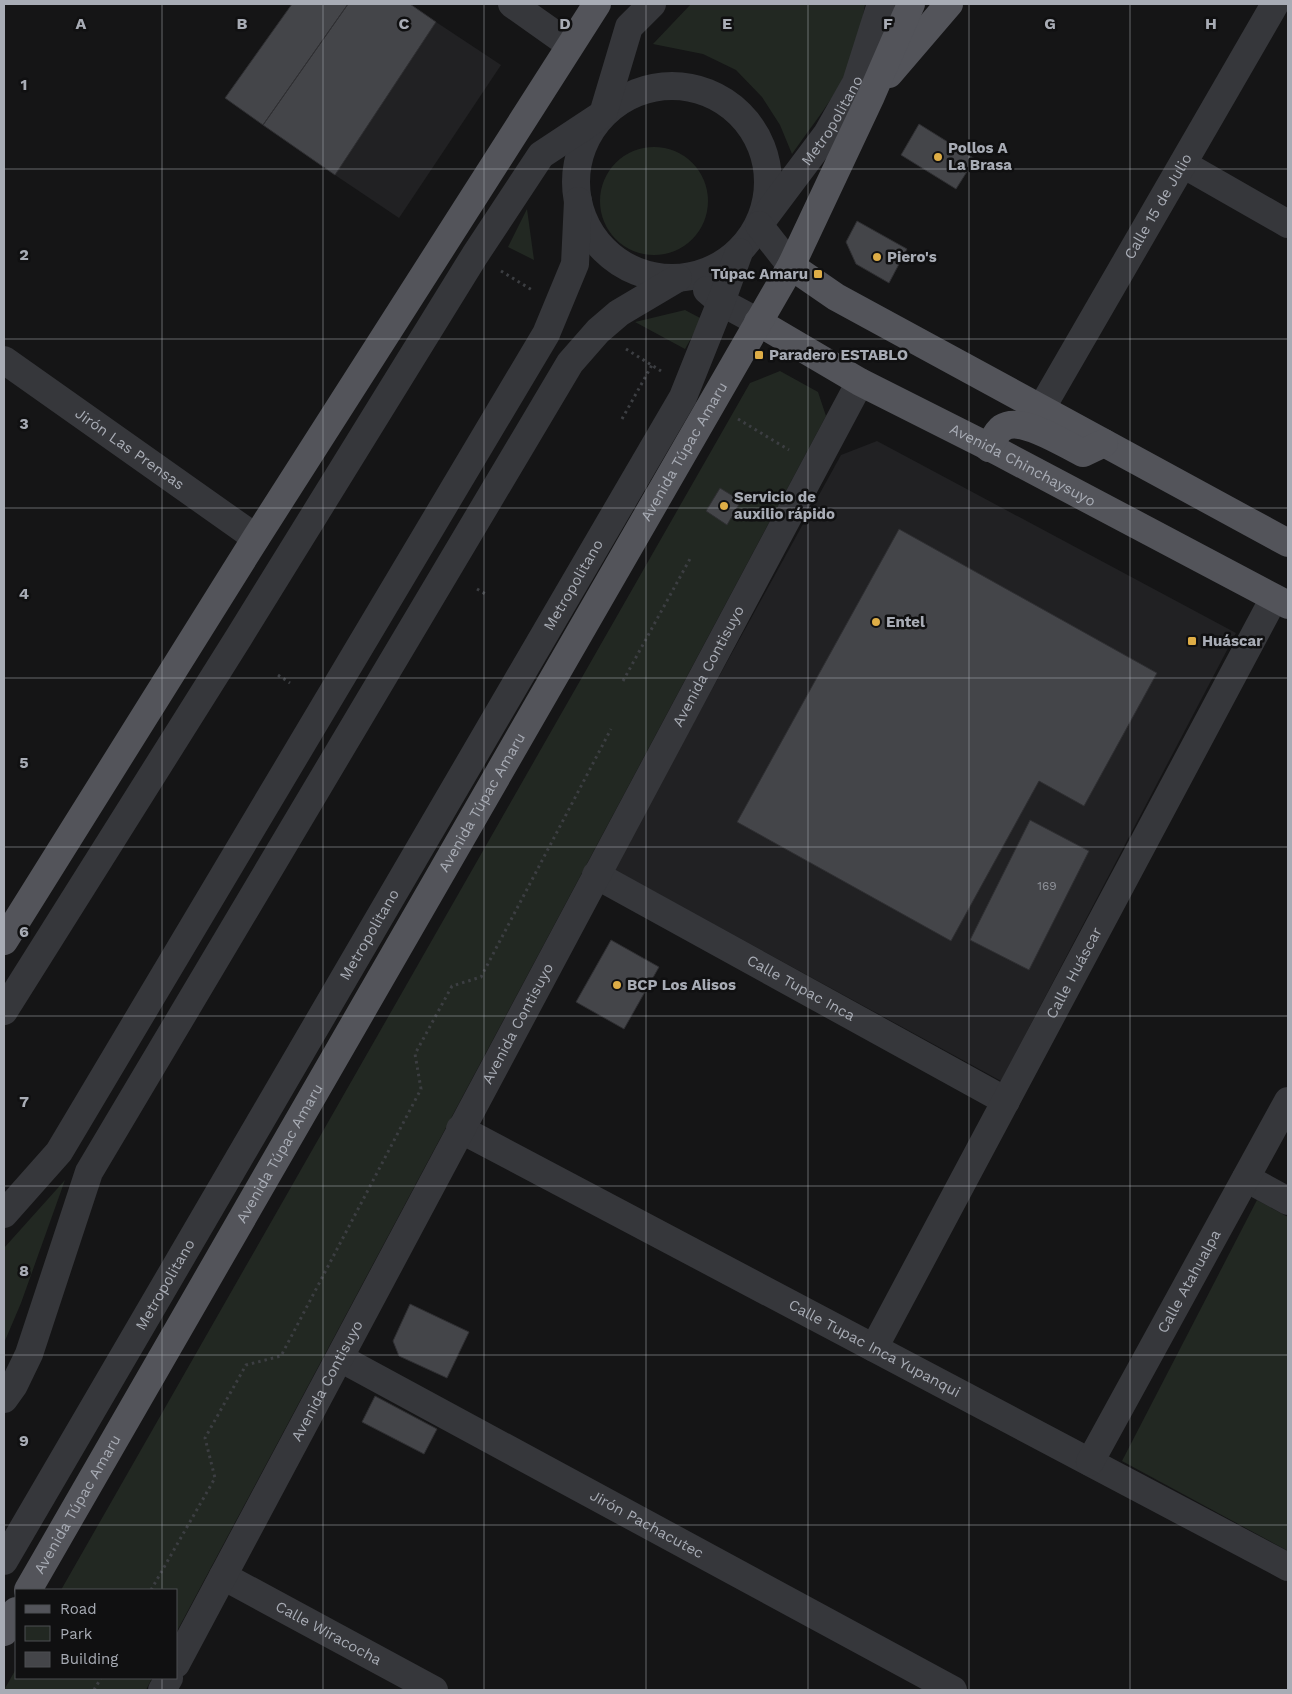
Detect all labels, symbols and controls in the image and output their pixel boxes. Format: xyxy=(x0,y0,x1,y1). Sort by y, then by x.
text: A xyxy=(76,14,87,33)
text: B xyxy=(237,14,248,33)
text: C xyxy=(399,14,410,33)
text: D xyxy=(559,14,571,33)
text: E xyxy=(722,14,732,33)
text: F xyxy=(883,14,893,33)
text: G xyxy=(1044,14,1056,33)
text: H xyxy=(1205,14,1217,33)
street label: Metropolitano xyxy=(797,74,867,169)
text: 1 xyxy=(21,75,27,94)
place label: Pollos A La Brasa xyxy=(948,139,1012,174)
street label: Calle 15 de Julio xyxy=(1120,150,1196,263)
marker: Pollos A La Brasa xyxy=(932,151,944,163)
text: 2 xyxy=(19,245,29,264)
place label: Piero's xyxy=(887,248,937,266)
marker: Piero's xyxy=(871,251,883,263)
place label: Túpac Amaru xyxy=(711,265,808,283)
marker: Túpac Amaru xyxy=(812,268,824,280)
place label: Paradero ESTABLO xyxy=(769,346,908,364)
marker: Paradero ESTABLO xyxy=(753,349,765,361)
street label: Avenida Túpac Amaru xyxy=(637,379,731,524)
street label: Jirón Las Prensas xyxy=(72,404,188,494)
text: 3 xyxy=(19,414,29,433)
street label: Avenida Chinchaysuyo xyxy=(947,420,1099,511)
place label: Servicio de auxilio rápido xyxy=(734,488,835,523)
marker: Servicio de auxilio rápido xyxy=(718,500,730,512)
street label: Metropolitano xyxy=(540,536,607,634)
text: 4 xyxy=(19,584,29,603)
street label: Avenida Contisuyo xyxy=(669,603,748,730)
place label: Entel xyxy=(886,613,925,631)
marker: Entel xyxy=(870,616,882,628)
place label: Huáscar xyxy=(1202,632,1263,650)
marker: Huáscar xyxy=(1186,635,1198,647)
street label: Avenida Túpac Amaru xyxy=(435,730,529,875)
text: 5 xyxy=(19,753,29,772)
house number: 169 xyxy=(1037,879,1057,893)
street label: Metropolitano xyxy=(336,886,403,984)
text: 6 xyxy=(19,922,29,941)
street label: Calle Huáscar xyxy=(1042,924,1106,1022)
street label: Calle Tupac Inca xyxy=(744,951,859,1025)
street label: Avenida Contisuyo xyxy=(478,960,557,1087)
place label: BCP Los Alisos xyxy=(627,976,736,994)
marker: BCP Los Alisos xyxy=(611,979,623,991)
street label: Avenida Túpac Amaru xyxy=(232,1080,327,1226)
text: 7 xyxy=(19,1092,29,1111)
street label: Calle Atahualpa xyxy=(1154,1226,1225,1336)
street label: Metropolitano xyxy=(132,1236,199,1333)
text: 8 xyxy=(19,1261,29,1280)
street label: Calle Tupac Inca Yupanqui xyxy=(786,1295,964,1401)
street label: Avenida Contisuyo xyxy=(287,1317,367,1444)
text: 9 xyxy=(19,1431,29,1450)
street label: Avenida Túpac Amaru xyxy=(30,1431,125,1577)
street label: Jirón Pachacutec xyxy=(587,1486,707,1562)
legend xyxy=(15,1589,178,1679)
street label: Calle Wiracocha xyxy=(272,1597,385,1669)
text: Road xyxy=(60,1600,97,1618)
text: Park xyxy=(60,1625,93,1643)
text: Building xyxy=(60,1650,118,1668)

